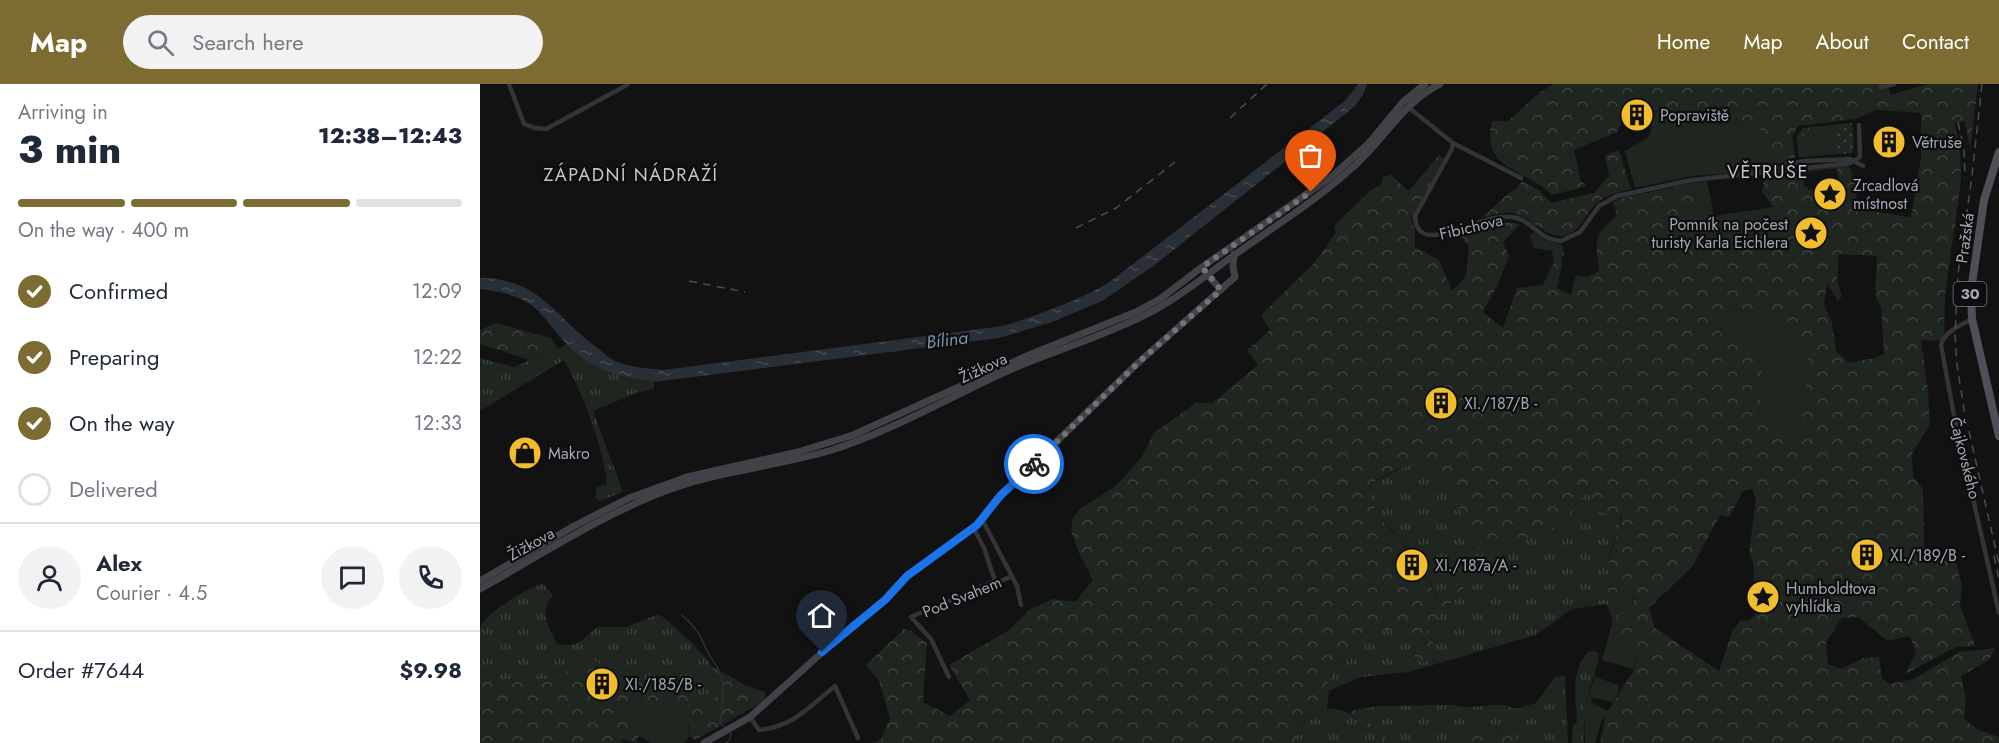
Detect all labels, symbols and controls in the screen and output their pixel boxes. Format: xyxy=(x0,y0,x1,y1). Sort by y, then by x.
search box xyxy=(123,15,543,69)
text: Map xyxy=(30,22,87,63)
icon: search xyxy=(144,26,177,59)
text: Search here xyxy=(192,26,304,58)
text: Home xyxy=(1657,27,1710,57)
text: Map xyxy=(1743,27,1783,57)
text: About xyxy=(1816,27,1869,57)
text: Contact xyxy=(1902,27,1969,57)
building icon: Popraviště xyxy=(1619,97,1655,133)
text: Arriving in xyxy=(18,98,108,127)
place label: Popraviště xyxy=(1660,104,1729,127)
text: 12:38–12:43 xyxy=(318,119,462,151)
text: 3 min xyxy=(18,121,121,178)
building icon: Větruše xyxy=(1871,124,1907,160)
pin xyxy=(1285,130,1336,192)
place label: Větruše xyxy=(1912,131,1962,154)
icon: bag xyxy=(1294,139,1327,172)
district label: VĚTRUŠE xyxy=(1727,159,1809,185)
district label: ZÁPADNÍ NÁDRAŽÍ xyxy=(544,162,718,188)
place label: Zrcadlová místnost xyxy=(1853,174,1918,215)
place icon: Zrcadlová místnost xyxy=(1812,176,1848,212)
street label: Fibichova xyxy=(1437,209,1505,245)
street label: Pražská xyxy=(1950,212,1980,264)
place label: Pomník na počest turisty Karla Eichlera xyxy=(1651,213,1788,254)
place icon: Pomník na počest turisty Karla Eichlera xyxy=(1793,215,1829,251)
text: On the way · 400 m xyxy=(18,216,189,245)
icon: check xyxy=(18,275,51,308)
text: Confirmed xyxy=(69,275,168,307)
text: 12:09 xyxy=(412,277,462,306)
road number: 30 xyxy=(1954,282,1986,306)
water label: Bílina xyxy=(925,325,969,355)
icon: check xyxy=(18,341,51,374)
text: Preparing xyxy=(69,341,160,373)
text: 12:22 xyxy=(413,343,462,372)
street label: Žižkova xyxy=(955,347,1011,389)
building icon: XI./187/B - xyxy=(1423,385,1459,421)
place label: XI./187/B - xyxy=(1464,392,1538,415)
icon: check xyxy=(18,407,51,440)
text: On the way xyxy=(69,407,174,439)
text: 12:33 xyxy=(414,409,462,438)
street label: Čajkovského xyxy=(1944,415,1986,502)
courier xyxy=(1004,434,1064,494)
shop icon: Makro xyxy=(507,435,543,471)
place label: Makro xyxy=(548,442,590,465)
icon: bike xyxy=(1018,448,1051,481)
text: Delivered xyxy=(69,473,158,505)
street label: Žižkova xyxy=(503,522,559,566)
building icon: XI./189/B - xyxy=(1849,537,1885,573)
place label: XI./189/B - xyxy=(1890,544,1966,567)
button: person xyxy=(18,546,81,609)
button: chat xyxy=(321,546,384,609)
button: phone xyxy=(399,546,462,609)
text: Alex xyxy=(96,547,142,579)
building icon: XI./187a/A - xyxy=(1394,547,1430,583)
place label: XI./187a/A - xyxy=(1435,554,1517,577)
street label: Pod Svahem xyxy=(919,571,1005,623)
place label: Humboldtova vyhlídka xyxy=(1786,577,1876,618)
text: Courier · 4.5 xyxy=(96,579,207,608)
place icon: Humboldtova vyhlídka xyxy=(1745,579,1781,615)
pin xyxy=(796,590,847,652)
icon: home xyxy=(805,599,838,632)
text: Order #7644 xyxy=(18,654,144,686)
text: $9.98 xyxy=(400,654,462,686)
building icon: XI./185/B - xyxy=(584,666,620,702)
place label: XI./185/B - xyxy=(625,673,702,696)

